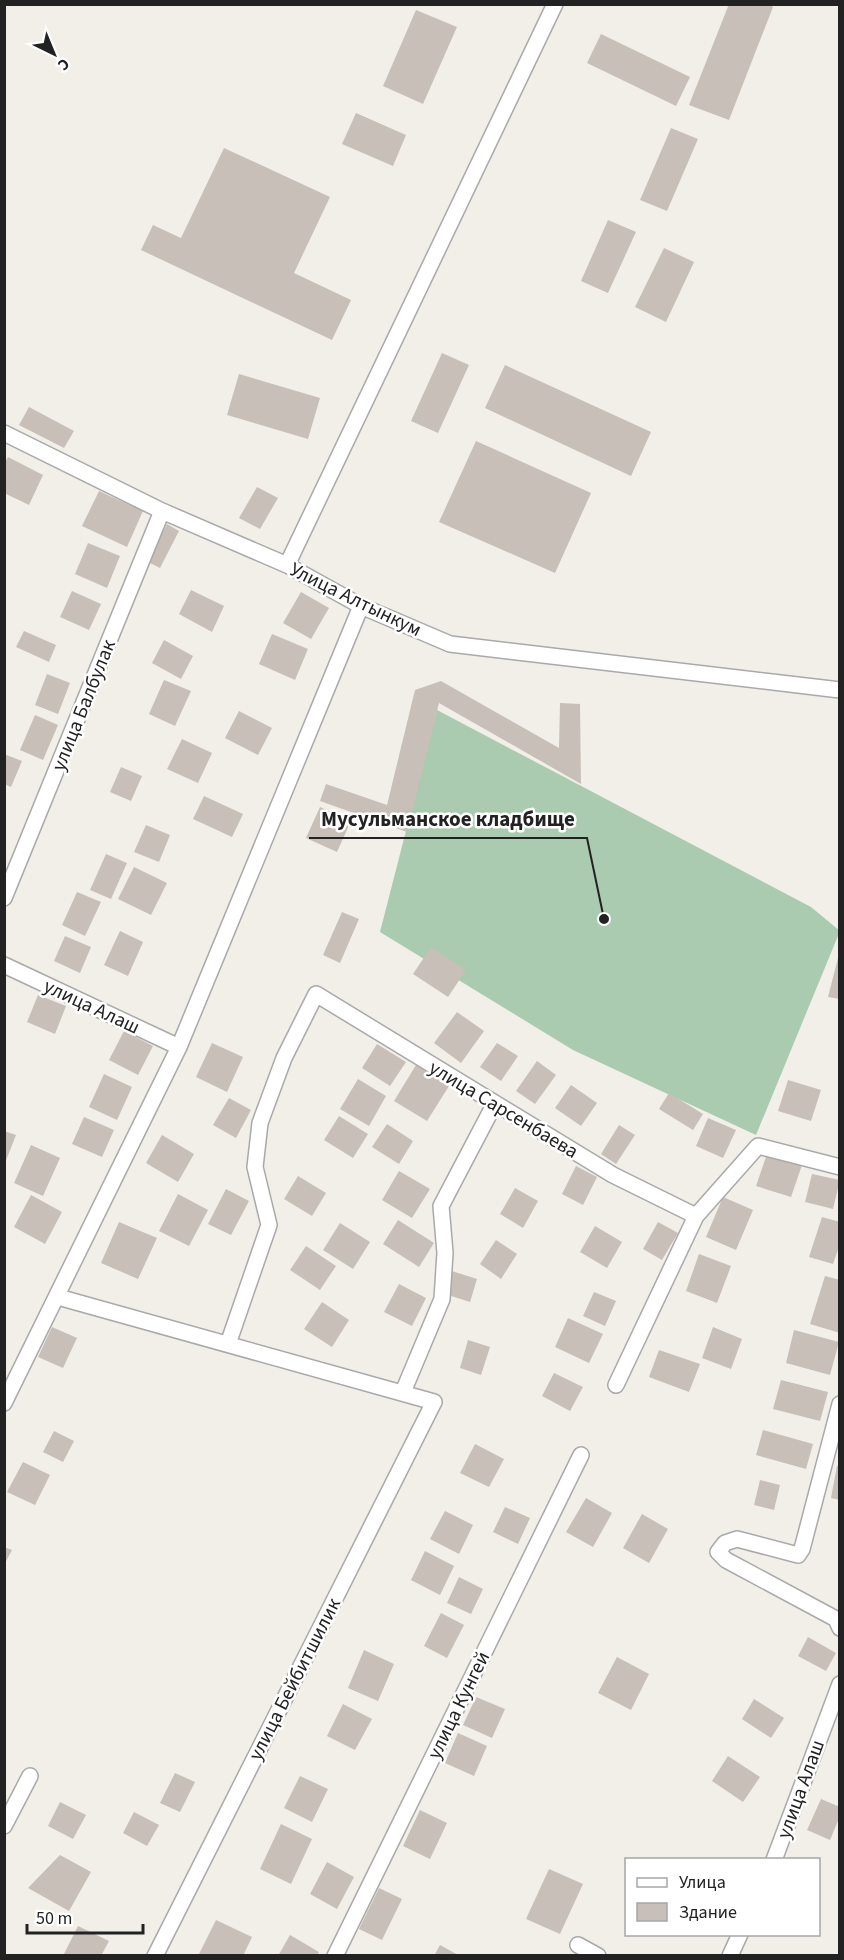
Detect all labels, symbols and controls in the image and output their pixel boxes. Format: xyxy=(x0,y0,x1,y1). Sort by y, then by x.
north arrow xyxy=(24,24,84,84)
text: С xyxy=(53,53,74,75)
street label: Улица Алтынкум xyxy=(285,556,426,644)
street label: улица Балбулак xyxy=(45,635,123,775)
callout: Мусульманское кладбище xyxy=(309,799,587,838)
text: Мусульманское кладбище xyxy=(321,804,575,834)
street label: улица Алаш xyxy=(39,972,144,1041)
street label: улица Сарсенбаева xyxy=(423,1054,583,1166)
street label: улица Бейбитшилик xyxy=(242,1593,348,1765)
street label: улица Кунгей xyxy=(421,1647,497,1764)
street label: улица Алаш xyxy=(770,1736,832,1843)
legend xyxy=(625,1858,820,1936)
text: Улица xyxy=(679,1870,726,1895)
scale bar xyxy=(27,1897,142,1935)
text: Здание xyxy=(679,1900,737,1925)
text: 50 m xyxy=(36,1906,72,1931)

